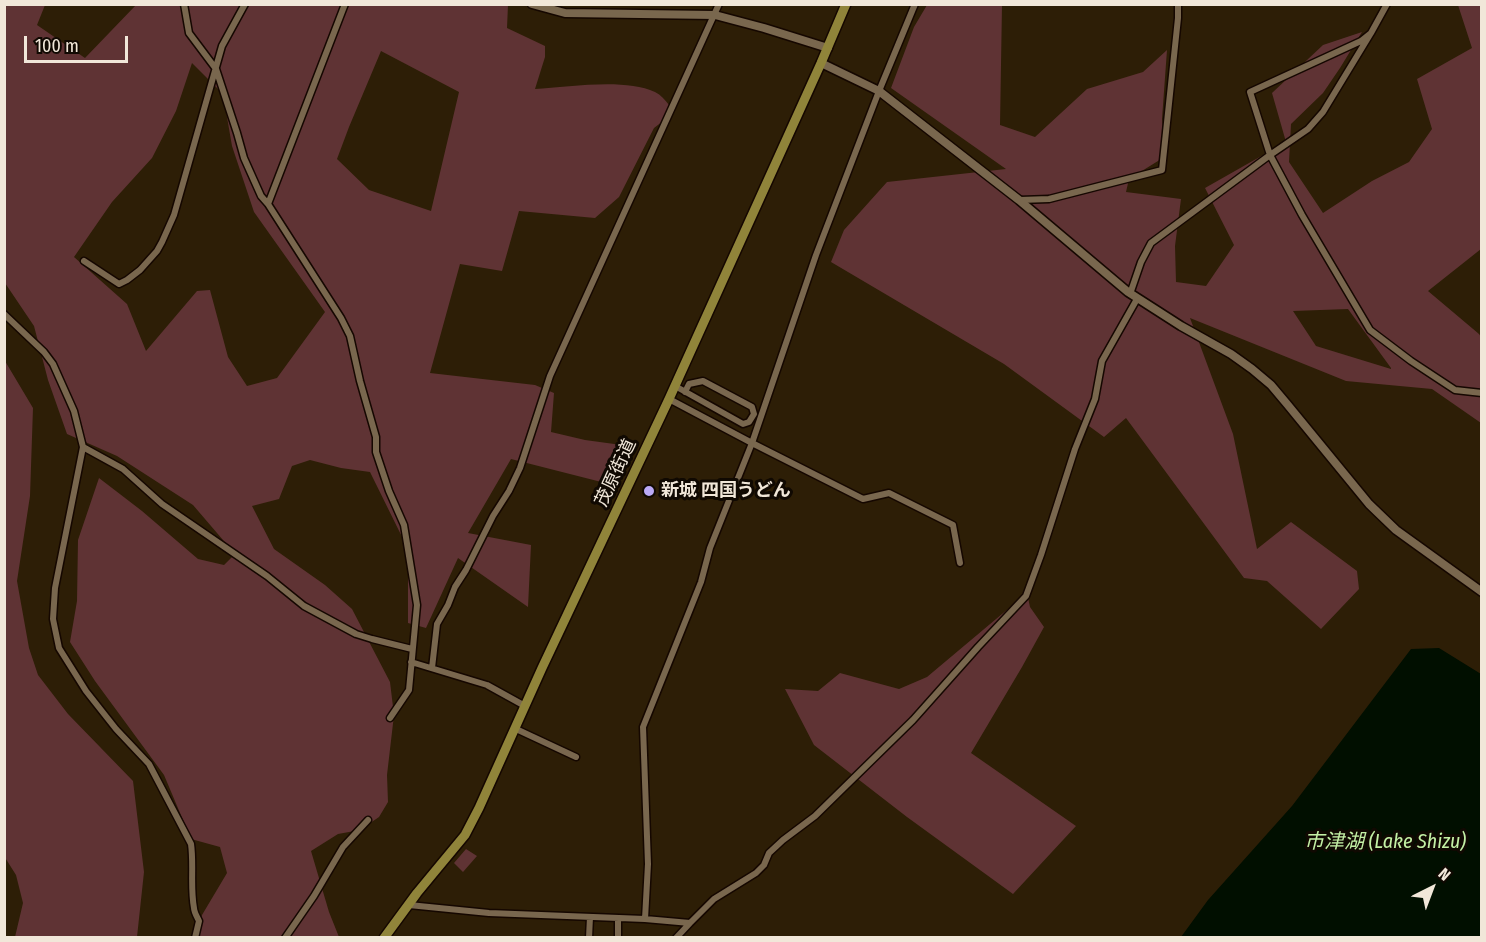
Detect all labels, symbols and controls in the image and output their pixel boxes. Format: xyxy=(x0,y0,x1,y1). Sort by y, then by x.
scale bar xyxy=(27,24,130,62)
text: 100 m xyxy=(35,35,79,57)
street label: 茂原街道 xyxy=(591,436,641,510)
place label: 新城 四国うどん xyxy=(661,480,791,502)
marker: 新城 四国うどん xyxy=(642,484,656,498)
water label: 市津湖 (Lake Shizu) xyxy=(1304,830,1466,854)
north arrow xyxy=(1402,858,1462,918)
text: N xyxy=(1434,864,1454,885)

